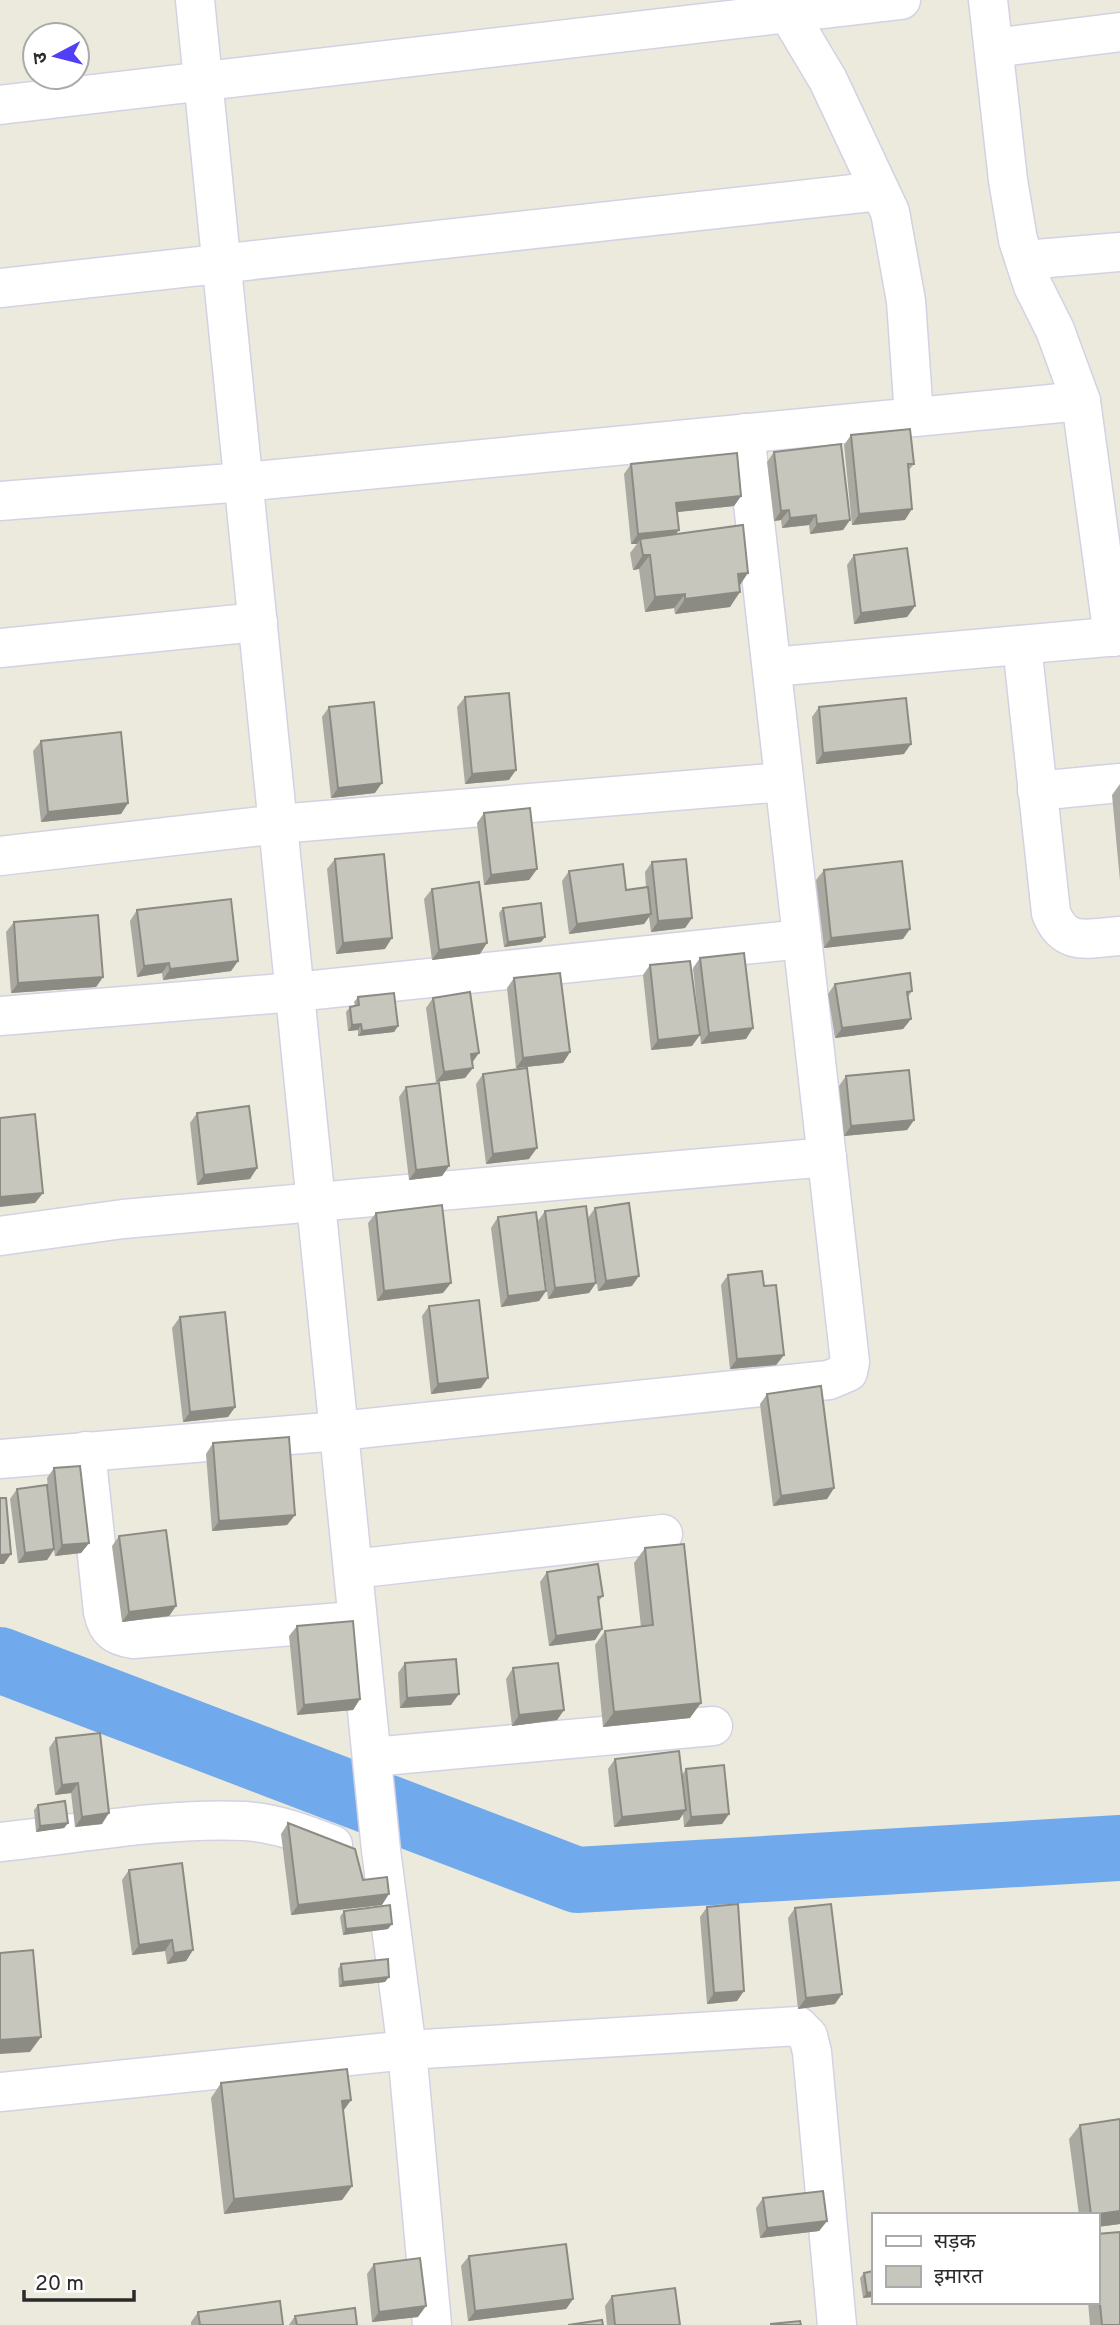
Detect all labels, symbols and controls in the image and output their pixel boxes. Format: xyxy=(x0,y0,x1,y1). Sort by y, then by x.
north arrow xyxy=(21,21,91,91)
text: उ xyxy=(28,50,54,65)
legend xyxy=(872,2213,1099,2304)
text: सड़क xyxy=(934,2229,976,2256)
scale bar xyxy=(24,2258,135,2302)
text: इमारत xyxy=(934,2264,984,2291)
text: 20 m xyxy=(35,2271,84,2298)

